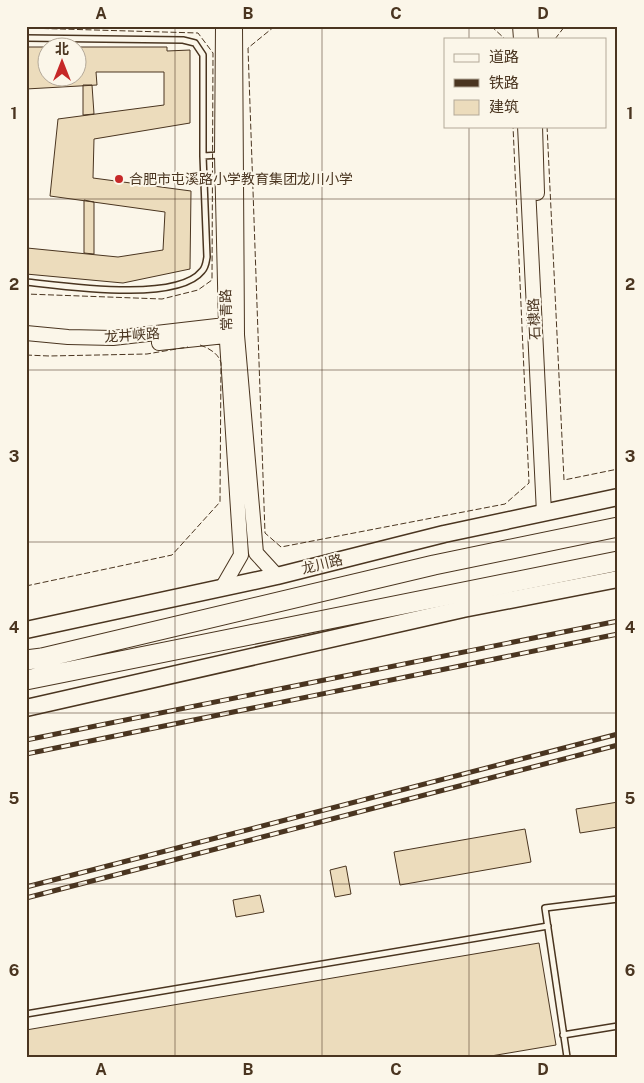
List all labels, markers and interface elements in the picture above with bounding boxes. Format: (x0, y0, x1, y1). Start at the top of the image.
text: A (95, 4, 107, 23)
text: B (243, 4, 254, 23)
text: C (390, 4, 402, 23)
text: D (537, 4, 549, 23)
north arrow (38, 38, 88, 88)
legend (444, 38, 606, 128)
text: 北 (55, 41, 69, 57)
text: 道路 (489, 48, 519, 65)
text: 铁路 (489, 74, 519, 91)
text: 建筑 (489, 98, 519, 115)
text: 1 (11, 104, 17, 123)
text: 1 (627, 104, 633, 123)
place label: 合肥市屯溪路小学教育集团龙川小学 (129, 171, 353, 187)
marker: 合肥市屯溪路小学教育集团龙川小学 (113, 173, 125, 185)
text: 2 (9, 275, 19, 294)
text: 2 (625, 275, 635, 294)
street label: 常青路 (217, 289, 235, 331)
street label: 石棣路 (525, 298, 543, 340)
street label: 龙井峡路 (104, 325, 160, 345)
text: 3 (9, 447, 19, 466)
text: 3 (625, 447, 635, 466)
street label: 龙川路 (300, 551, 344, 577)
text: 4 (9, 618, 20, 637)
text: 4 (625, 618, 636, 637)
text: 5 (9, 789, 20, 808)
text: 5 (625, 789, 636, 808)
text: 6 (9, 961, 19, 980)
text: 6 (625, 961, 635, 980)
text: A (95, 1060, 107, 1079)
text: B (243, 1060, 254, 1079)
text: C (390, 1060, 402, 1079)
text: D (537, 1060, 549, 1079)

